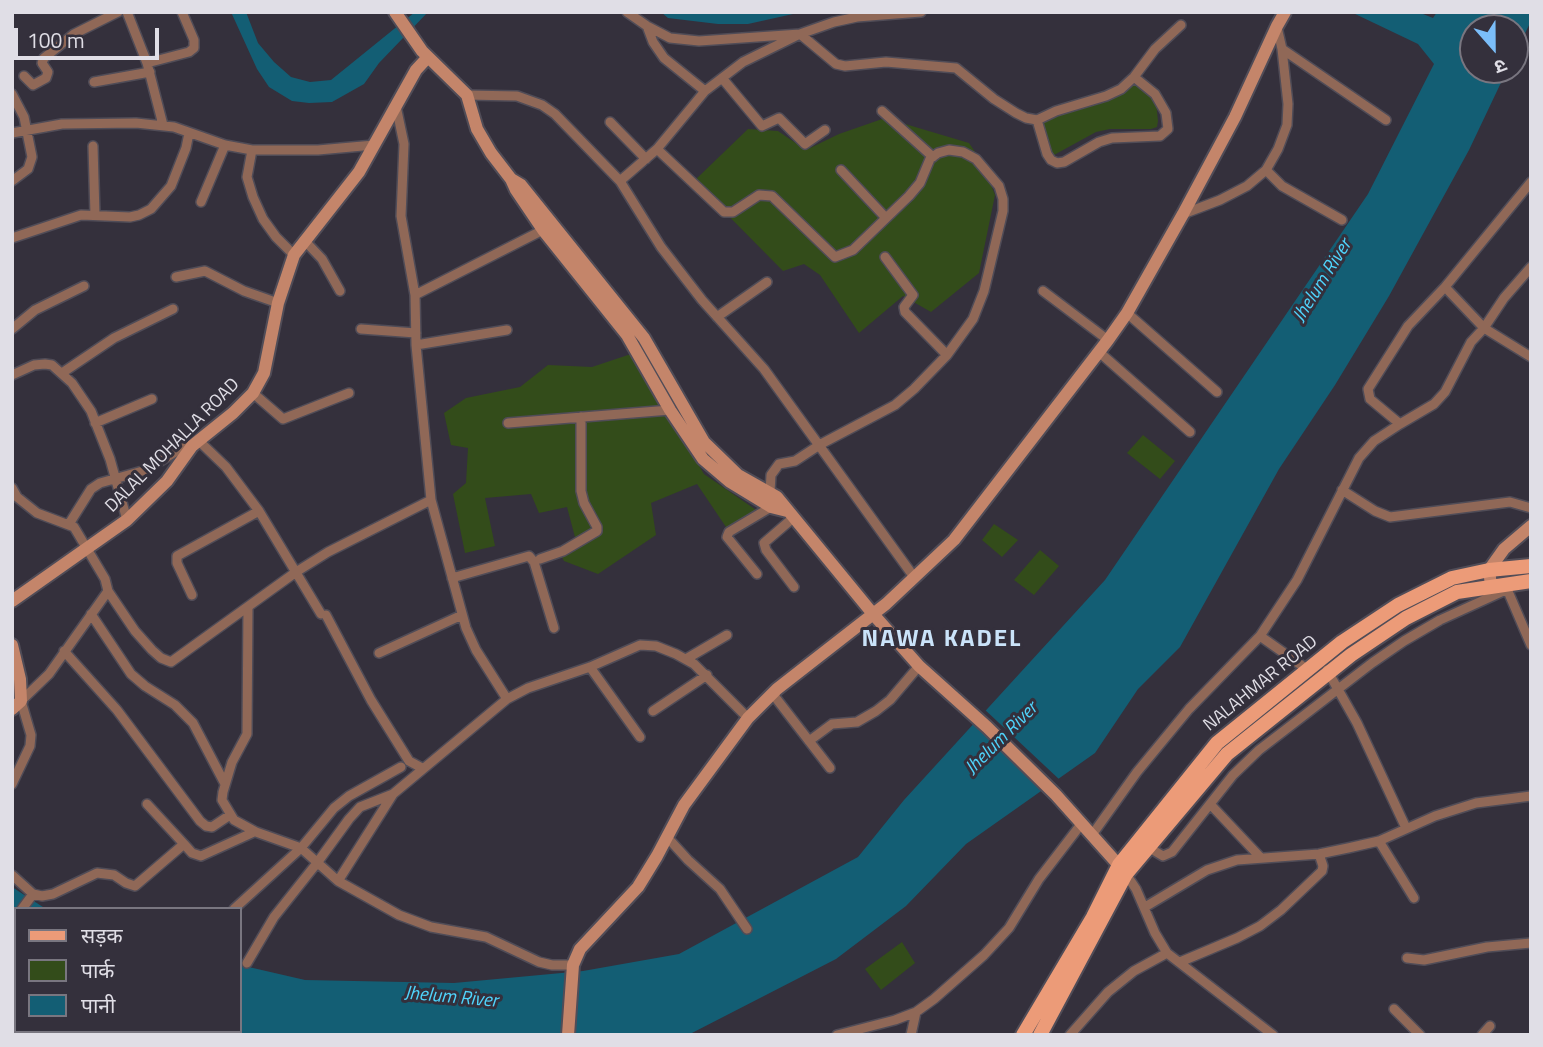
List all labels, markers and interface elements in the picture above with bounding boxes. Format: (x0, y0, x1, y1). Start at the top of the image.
scale bar (18, 14, 163, 58)
north arrow (1459, 14, 1529, 84)
text: 100 m (27, 24, 84, 56)
text: उ (1491, 52, 1511, 83)
water label: Jhelum River (1289, 235, 1357, 327)
street label: DALAL MOHALLA ROAD (101, 374, 245, 518)
district label: NAWA KADEL (863, 626, 1021, 654)
street label: NALAHMAR ROAD (1200, 631, 1322, 737)
water label: Jhelum River (961, 698, 1043, 780)
legend (14, 907, 242, 1033)
text: सड़क (81, 919, 123, 951)
text: पार्क (81, 954, 115, 986)
water label: Jhelum River (403, 983, 499, 1013)
text: पानी (81, 989, 115, 1021)

